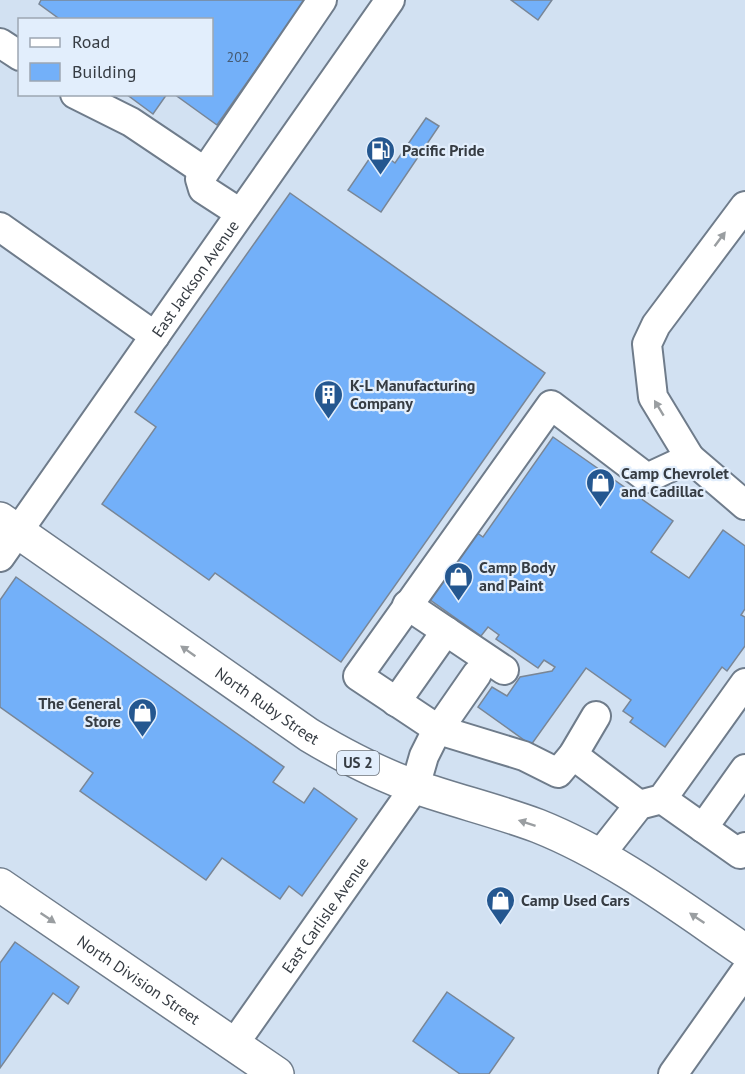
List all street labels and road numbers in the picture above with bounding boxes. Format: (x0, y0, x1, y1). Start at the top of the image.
street label: East Jackson Avenue (147, 216, 243, 341)
street label: North Ruby Street (211, 663, 323, 749)
road number: US 2 (337, 751, 379, 775)
street label: East Carlisle Avenue (277, 853, 373, 977)
street label: North Division Street (74, 931, 204, 1029)

